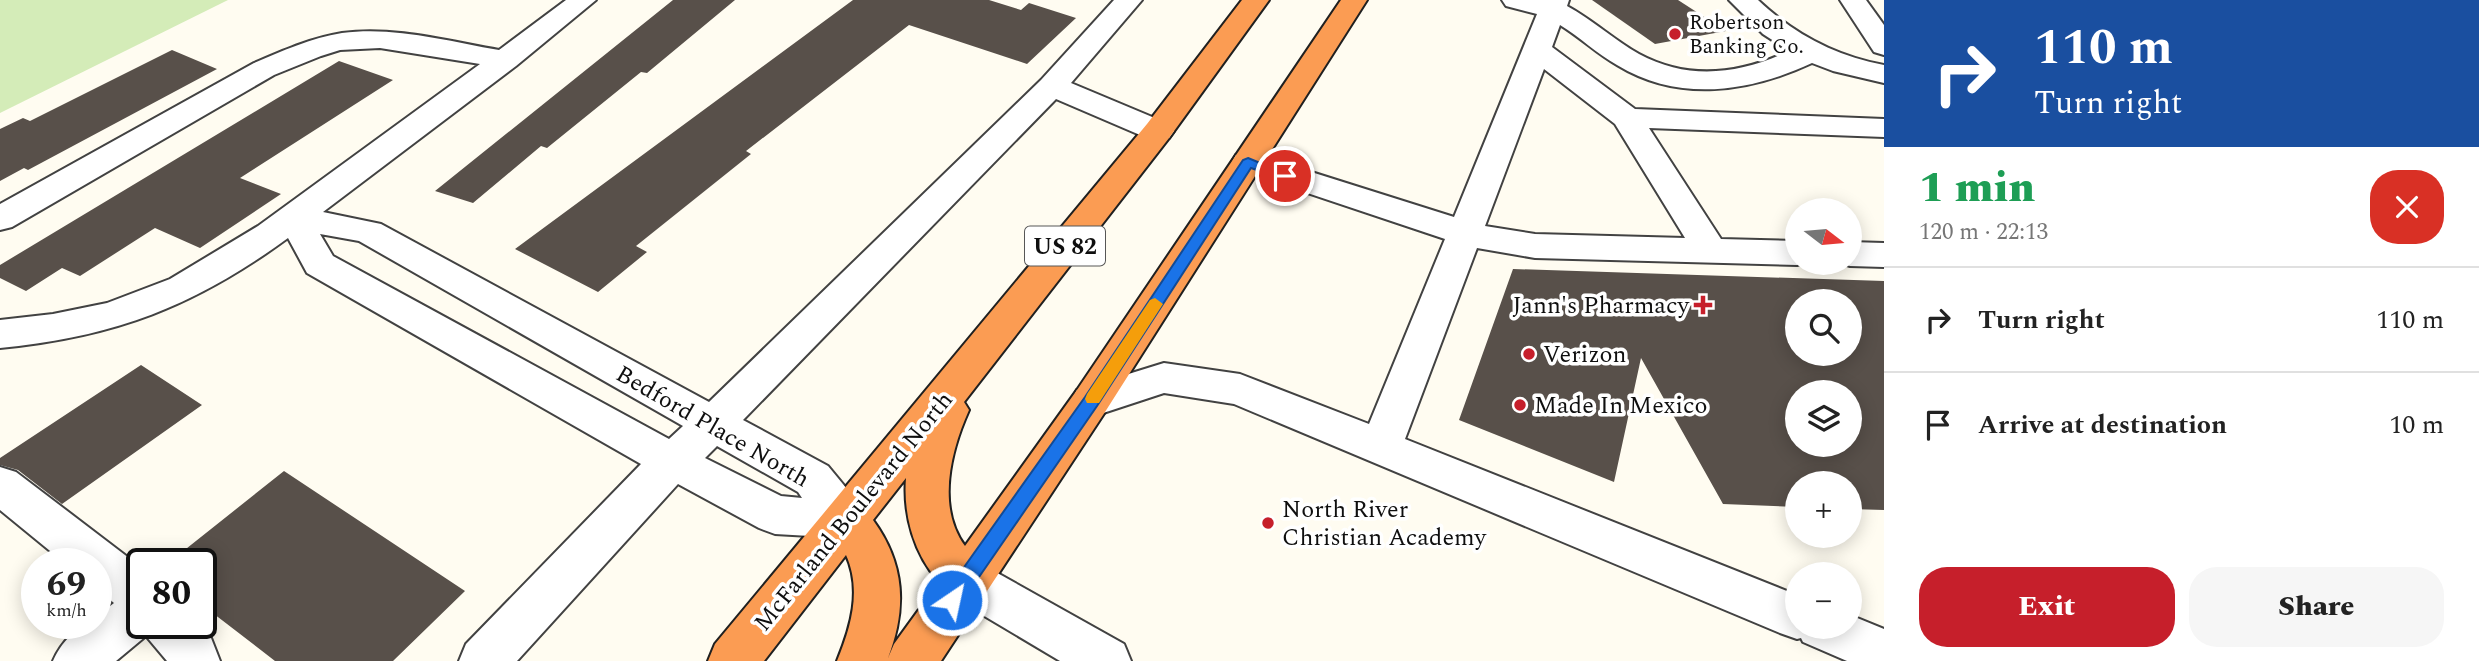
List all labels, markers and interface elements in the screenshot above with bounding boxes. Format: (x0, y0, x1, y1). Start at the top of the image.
place label: Robertson Banking Co. (1689, 7, 1804, 63)
text: 110 m (2034, 11, 2173, 86)
marker: Robertson Banking Co. (1667, 26, 1683, 42)
icon: right (1919, 28, 2010, 119)
text: Turn right (2034, 79, 2182, 128)
pin (1255, 146, 1315, 206)
icon: arrive (1266, 157, 1304, 195)
text: 1 min (1919, 157, 2035, 220)
button: close (2370, 170, 2444, 244)
north arrow (1785, 198, 1862, 275)
map controls (1785, 198, 1862, 639)
text: 120 m · 22:13 (1919, 215, 2048, 250)
road number: US 82 (1025, 227, 1105, 266)
place label: Jann's Pharmacy (1513, 288, 1690, 324)
button: search (1785, 289, 1862, 366)
marker: Jann's Pharmacy (1695, 297, 1711, 313)
text: Turn right (1978, 300, 2105, 340)
text: 110 m (2376, 300, 2444, 340)
icon: right (1919, 301, 1957, 339)
place label: Verizon (1543, 337, 1627, 373)
marker: Verizon (1521, 346, 1537, 362)
street label: Bedford Place North (609, 357, 816, 497)
button: layers (1785, 380, 1862, 457)
street label: McFarland Boulevard North (745, 384, 962, 639)
place label: Made In Mexico (1534, 388, 1707, 424)
marker: Made In Mexico (1512, 397, 1528, 413)
text: Arrive at destination (1978, 405, 2227, 445)
text: 10 m (2389, 405, 2444, 445)
icon: arrive (1919, 406, 1957, 444)
button: + (1785, 471, 1862, 548)
place label: North River Christian Academy (1282, 492, 1487, 556)
marker: North River Christian Academy (1260, 515, 1276, 531)
speed limit sign: 80 (126, 548, 217, 639)
text: 69 (47, 558, 86, 611)
button: − (1785, 562, 1862, 639)
position arrow (915, 563, 989, 637)
button: Exit (1919, 567, 2175, 647)
button: Share (2189, 567, 2444, 647)
text: km/h (46, 597, 87, 624)

